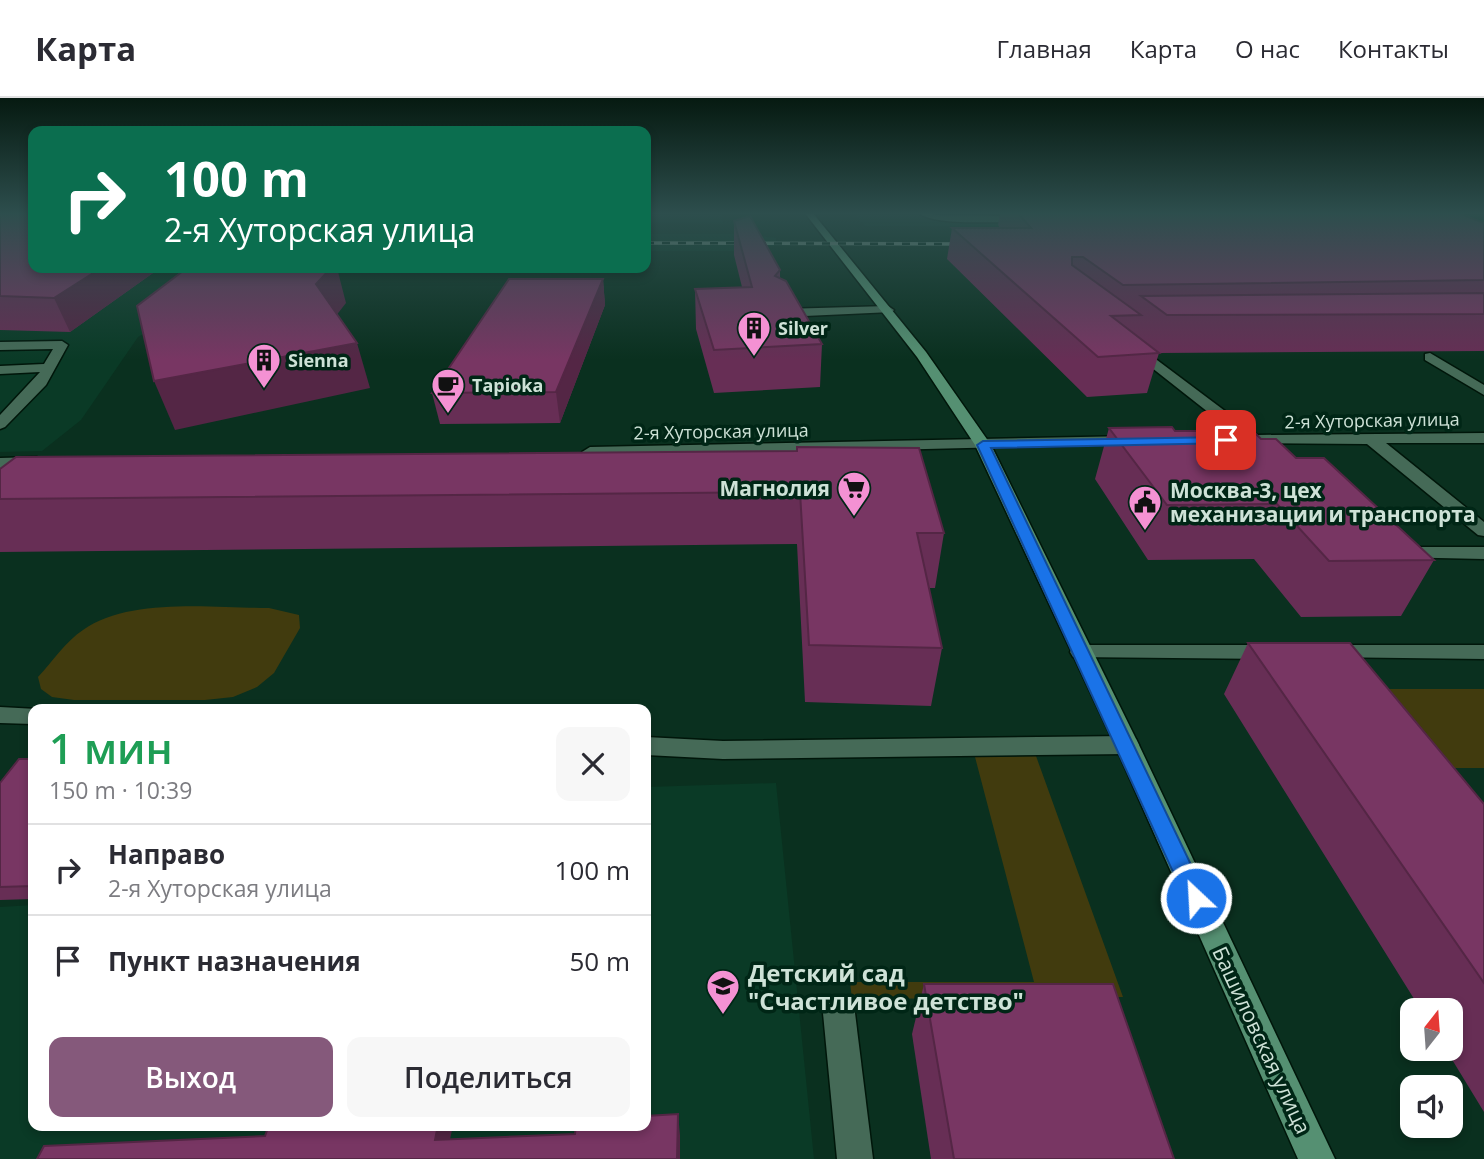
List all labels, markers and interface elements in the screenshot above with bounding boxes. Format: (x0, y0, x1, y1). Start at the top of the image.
text: Карта (35, 26, 136, 71)
text: Главная (997, 32, 1092, 65)
text: Карта (1130, 32, 1197, 65)
text: О нас (1235, 32, 1300, 65)
text: Контакты (1338, 32, 1449, 65)
text: 100 m (164, 145, 309, 211)
icon: right (49, 154, 140, 245)
text: 2-я Хуторская улица (164, 208, 475, 251)
building icon: Silver (735, 309, 773, 358)
place label: Silver (778, 316, 828, 340)
building icon: Sienna (245, 341, 283, 390)
place label: Sienna (288, 348, 349, 372)
cafe icon: Tapioka (429, 366, 467, 415)
place label: Tapioka (472, 373, 543, 397)
street label: 2-я Хуторская улица (1284, 406, 1460, 434)
pin (1196, 410, 1256, 470)
street label: 2-я Хуторская улица (633, 417, 809, 445)
icon: arrive (1207, 421, 1245, 459)
supermarket icon: Магнолия (835, 469, 873, 518)
place label: Магнолия (719, 474, 830, 502)
place label: Москва-3, цех механизации и транспорта (1170, 476, 1476, 528)
public building icon: Москва-3, цех механизации и транспорта (1126, 483, 1164, 532)
text: 1 мин (49, 719, 173, 776)
button: close (556, 727, 630, 801)
text: 150 m · 10:39 (49, 774, 192, 806)
text: Направо (108, 836, 225, 872)
icon: right (49, 851, 87, 889)
text: 100 m (555, 852, 630, 888)
position arrow (1159, 861, 1233, 935)
text: 2-я Хуторская улица (108, 872, 332, 904)
icon: arrive (49, 942, 87, 980)
street label: Башиловская улица (1206, 942, 1318, 1138)
text: Пункт назначения (108, 943, 361, 979)
text: 50 m (569, 943, 630, 979)
place label: Детский сад "Счастливое детство" (748, 956, 1024, 1017)
school or university icon: Детский сад "Счастливое детство" (704, 967, 742, 1016)
north arrow (1400, 998, 1463, 1060)
map controls (1400, 998, 1463, 1138)
button: Выход (49, 1037, 333, 1117)
button: Поделиться (347, 1037, 630, 1117)
button: sound (1400, 1075, 1463, 1138)

